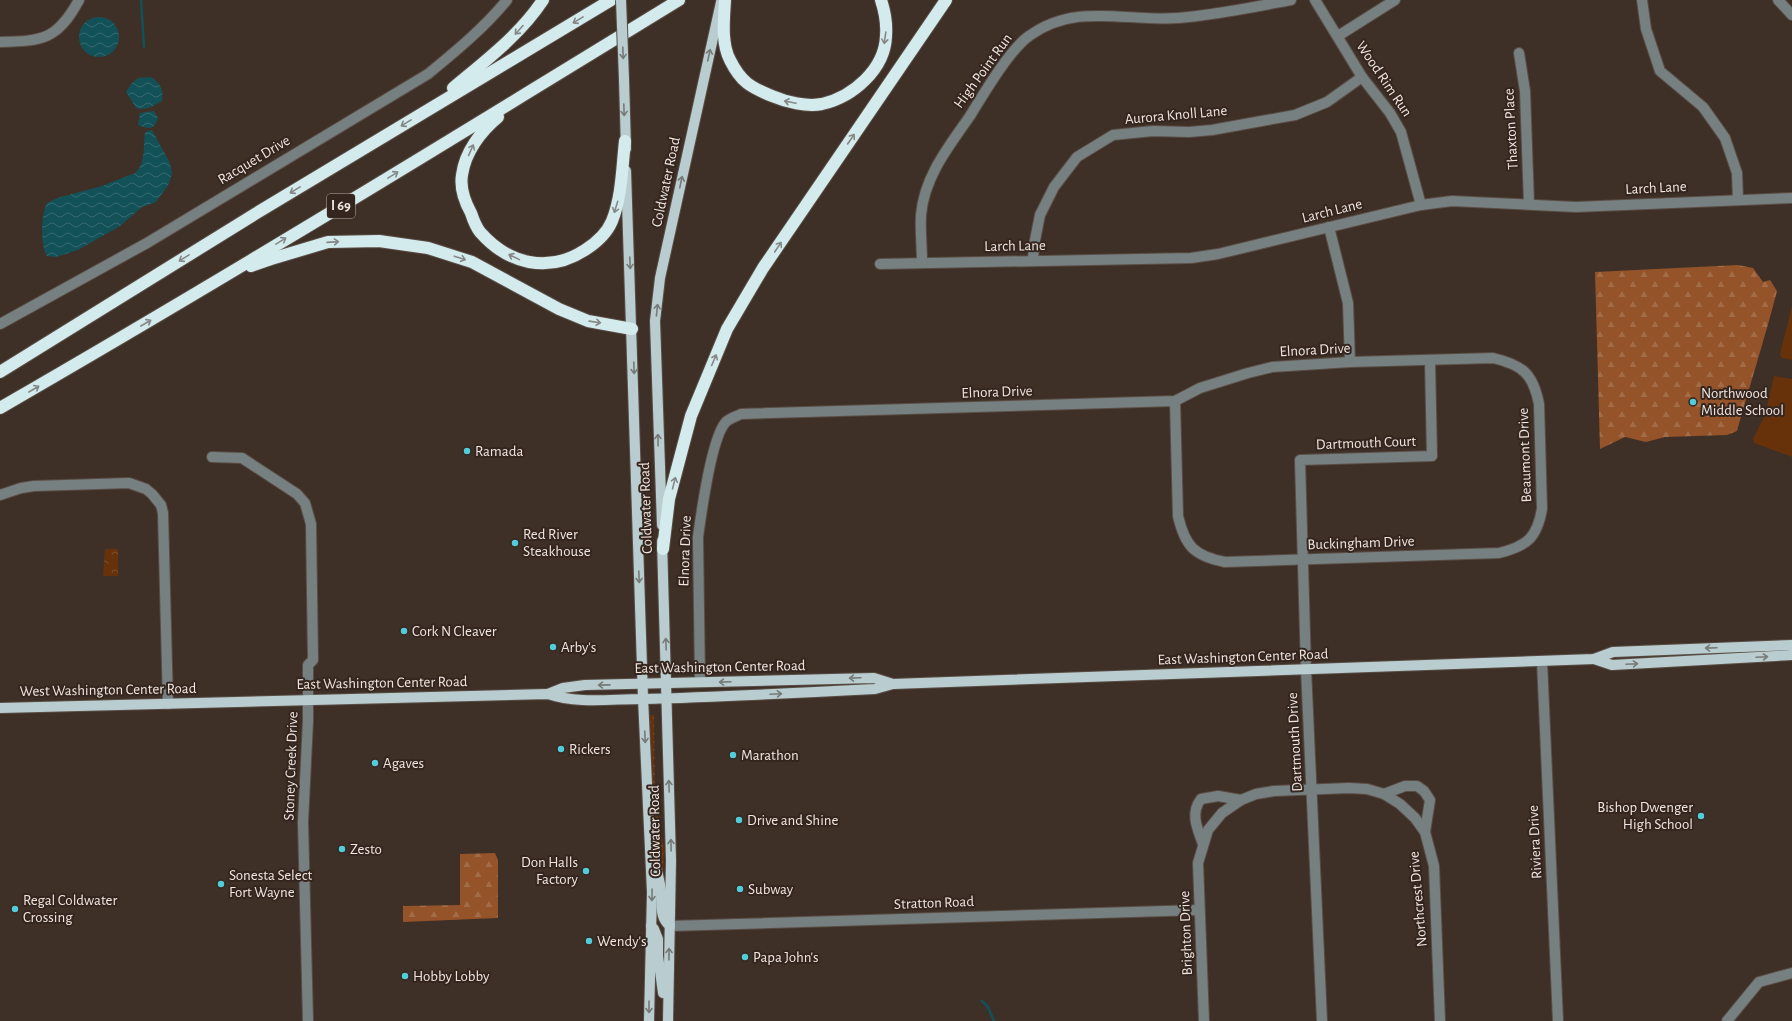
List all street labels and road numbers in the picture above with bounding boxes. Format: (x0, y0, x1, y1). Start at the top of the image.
street label: High Point Run (951, 31, 1015, 111)
street label: Wood Rim Run (1353, 39, 1415, 119)
street label: Thaxton Place (1501, 88, 1521, 170)
street label: Aurora Knoll Lane (1124, 103, 1228, 127)
street label: Racquet Drive (215, 133, 293, 187)
street label: Coldwater Road (649, 135, 683, 228)
street label: Larch Lane (1625, 179, 1687, 197)
road number: I 69 (327, 194, 355, 218)
street label: Larch Lane (1300, 196, 1364, 226)
street label: Larch Lane (984, 238, 1046, 254)
street label: Elnora Drive (1279, 341, 1351, 359)
street label: Elnora Drive (961, 383, 1033, 401)
street label: Beaumont Drive (1516, 407, 1534, 503)
street label: Dartmouth Court (1316, 434, 1417, 452)
street label: Coldwater Road (637, 462, 655, 554)
street label: Elnora Drive (676, 515, 694, 587)
street label: Buckingham Drive (1307, 534, 1415, 552)
street label: East Washington Center Road (1157, 647, 1329, 667)
street label: East Washington Center Road (634, 658, 806, 676)
street label: East Washington Center Road (296, 674, 468, 692)
street label: West Washington Center Road (19, 681, 197, 699)
street label: Dartmouth Drive (1285, 692, 1305, 792)
street label: Stoney Creek Drive (282, 711, 300, 821)
street label: Coldwater Road (647, 785, 663, 877)
street label: Riviera Drive (1526, 805, 1544, 879)
street label: Northcrest Drive (1406, 850, 1430, 947)
street label: Brighton Drive (1177, 890, 1195, 976)
street label: Stratton Road (894, 894, 975, 912)

